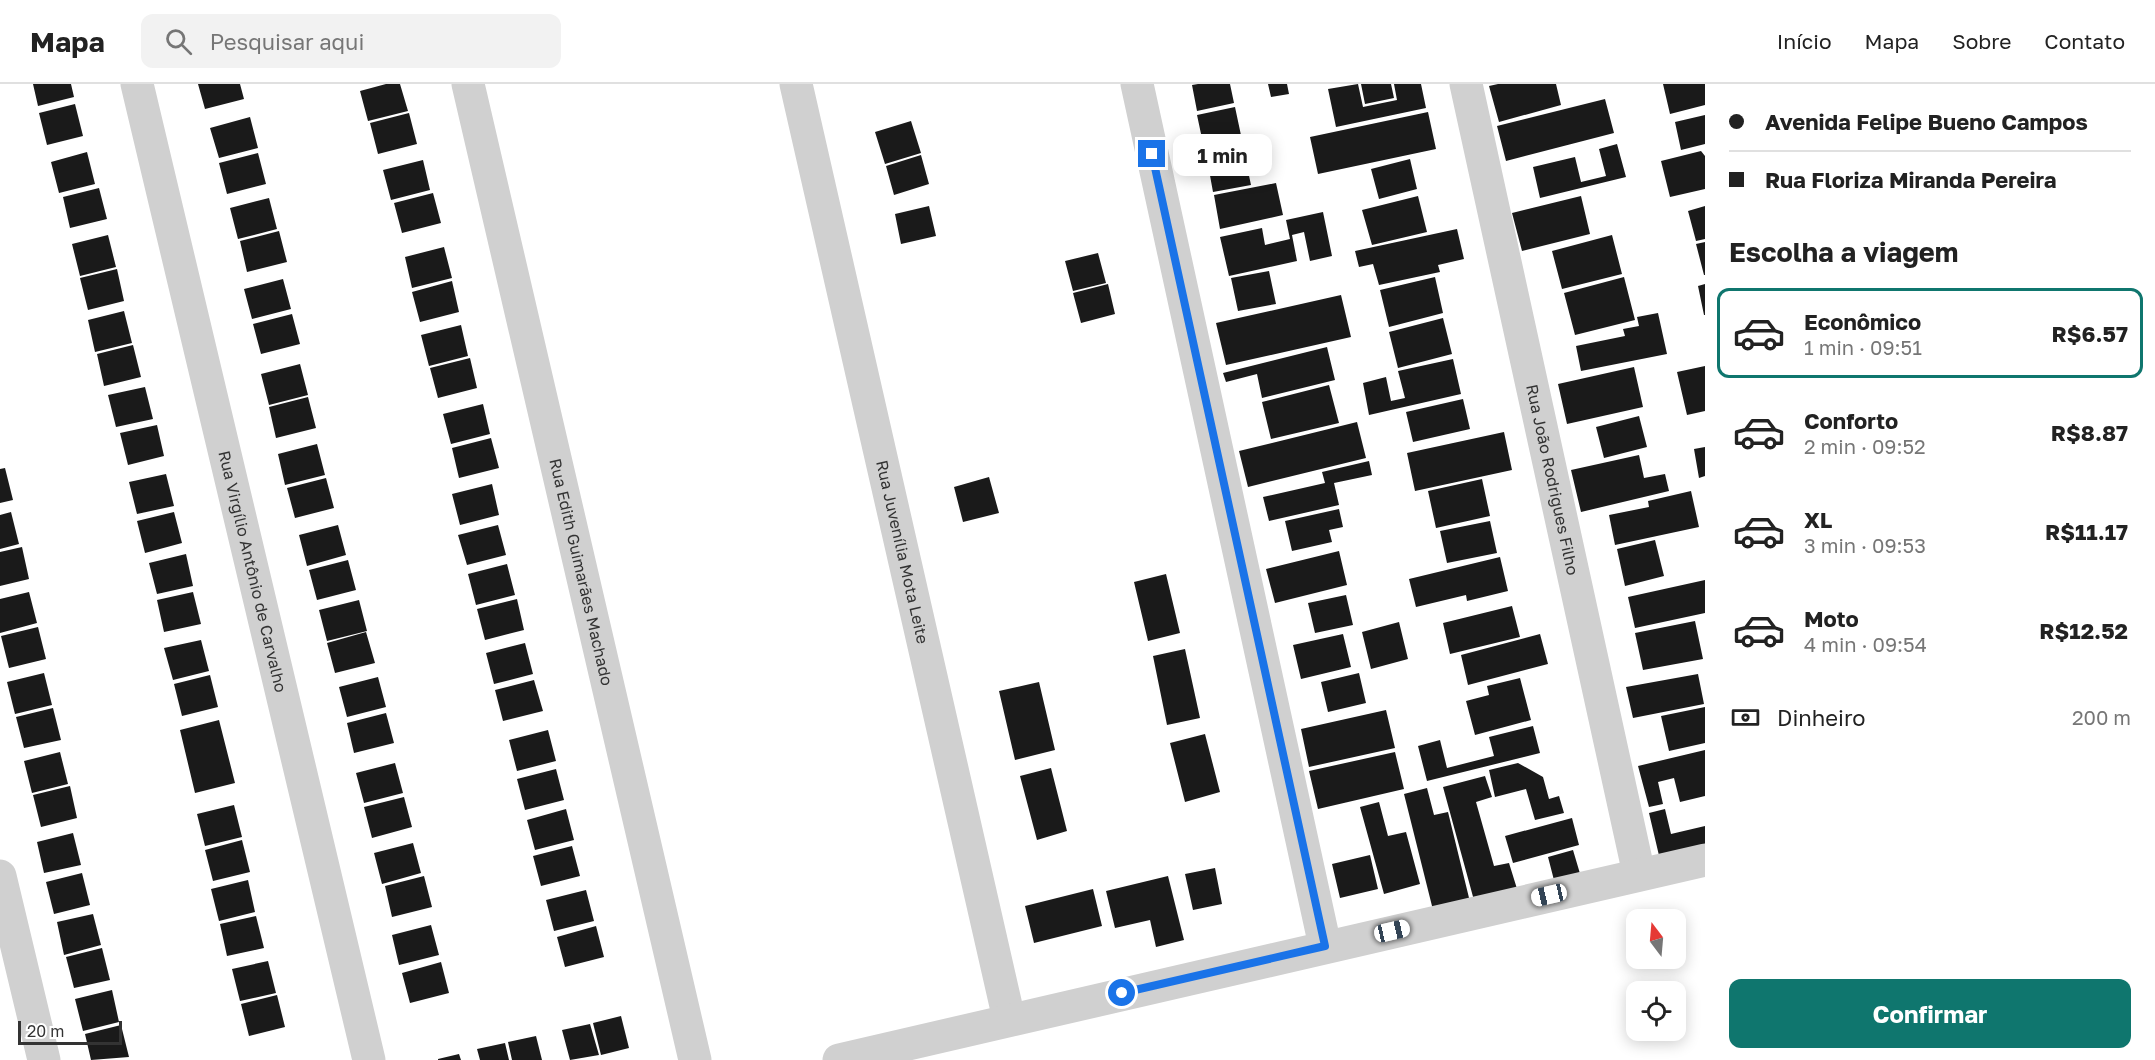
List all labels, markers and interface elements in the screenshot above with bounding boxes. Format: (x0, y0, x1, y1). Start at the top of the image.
search box (141, 14, 561, 68)
text: Mapa (30, 25, 105, 58)
icon: search (162, 25, 195, 58)
text: Pesquisar aqui (210, 28, 364, 55)
text: Início (1777, 28, 1832, 54)
text: Mapa (1865, 28, 1919, 54)
text: Sobre (1952, 28, 2011, 54)
text: Contato (2044, 28, 2125, 54)
text: Avenida Felipe Bueno Campos (1765, 108, 2088, 135)
callout: 1 min (1173, 133, 1272, 175)
route end (1138, 140, 1165, 167)
text: 1 min (1197, 143, 1248, 167)
text: Rua Floriza Miranda Pereira (1765, 166, 2056, 193)
text: Escolha a viagem (1729, 236, 1958, 268)
icon: car (1732, 306, 1786, 360)
text: Econômico (1804, 308, 1921, 335)
text: R$6.57 (2052, 320, 2128, 347)
text: 1 min · 09:51 (1804, 335, 1922, 359)
street label: Rua João Rodrigues Filho (1522, 382, 1583, 577)
icon: car (1732, 405, 1786, 459)
text: Conforto (1804, 407, 1898, 434)
text: R$8.87 (2051, 419, 2128, 446)
text: 2 min · 09:52 (1804, 434, 1926, 458)
street label: Rua Virgílio Antônio de Carvalho (214, 448, 291, 694)
street label: Rua Edith Guimarães Machado (545, 456, 618, 688)
street label: Rua Juvenília Mota Leite (872, 458, 933, 646)
icon: car (1732, 504, 1786, 558)
text: XL (1804, 506, 1832, 533)
text: R$11.17 (2045, 518, 2128, 545)
text: 3 min · 09:53 (1804, 533, 1926, 557)
icon: car (1732, 603, 1786, 657)
text: Moto (1804, 605, 1859, 632)
text: R$12.52 (2039, 617, 2128, 644)
text: 4 min · 09:54 (1804, 632, 1927, 656)
icon: cash (1729, 701, 1762, 734)
text: Dinheiro (1777, 704, 1866, 731)
text: 200 m (2072, 705, 2131, 729)
car (1529, 882, 1569, 908)
north arrow (1626, 909, 1686, 969)
map controls (1626, 909, 1686, 1041)
car (1372, 918, 1412, 944)
route start (1108, 979, 1135, 1006)
button: Confirmar (1729, 979, 2131, 1048)
button: locate (1626, 981, 1686, 1041)
scale bar (18, 1018, 122, 1046)
text: 20 m (27, 1021, 64, 1041)

